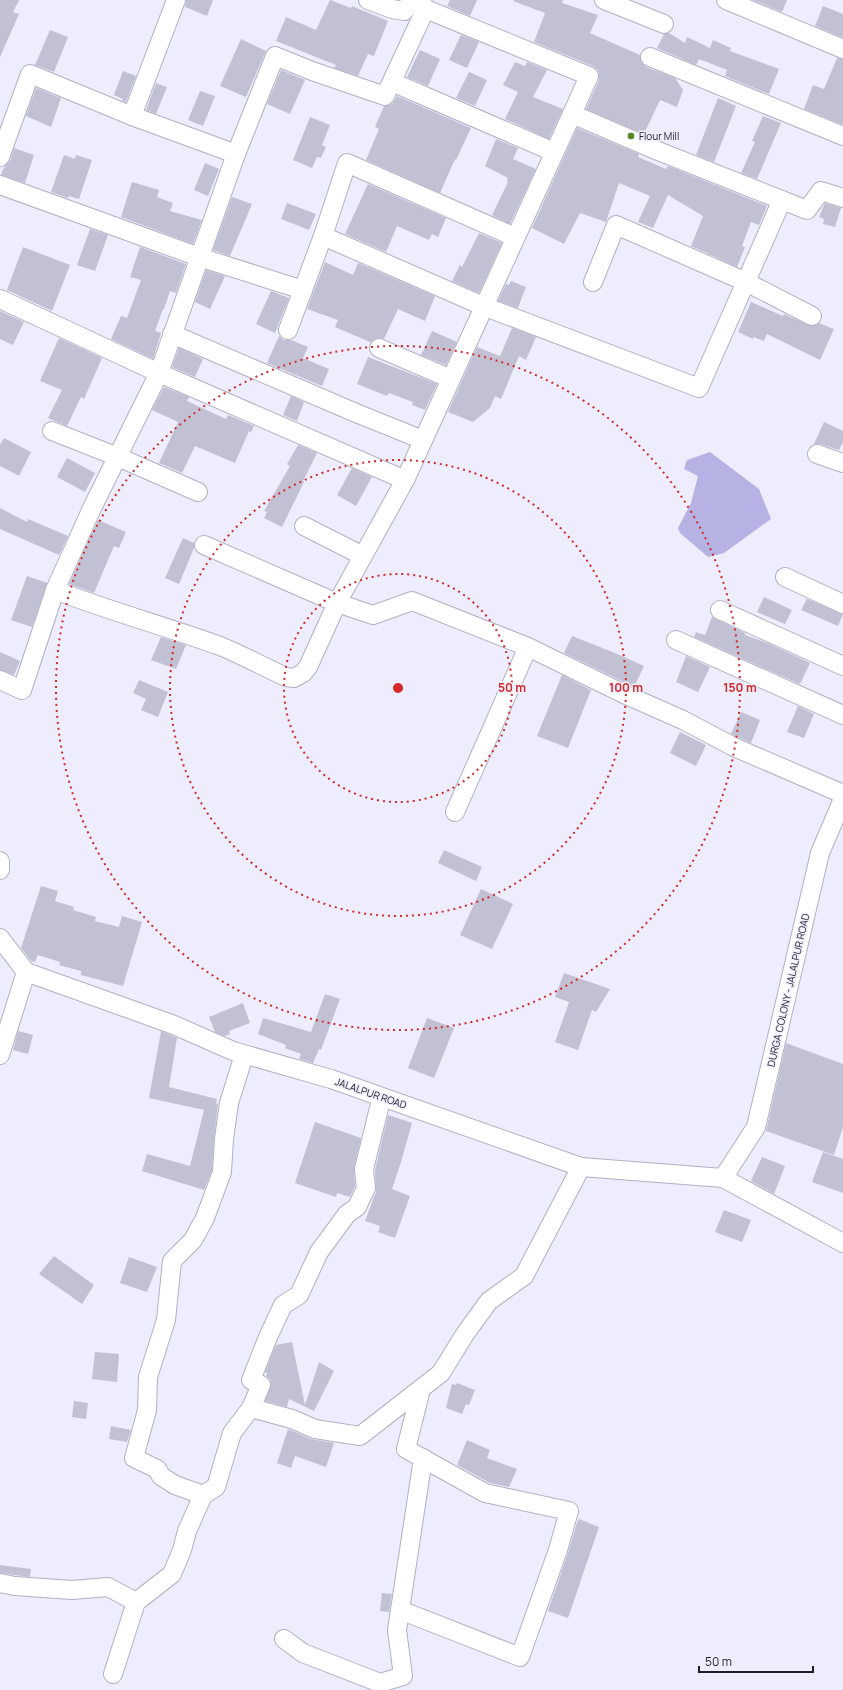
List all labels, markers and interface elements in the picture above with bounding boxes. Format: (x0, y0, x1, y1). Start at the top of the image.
place label: Flour Mill (639, 129, 679, 143)
marker: Flour Mill (626, 131, 636, 141)
text: 50 m (498, 679, 526, 696)
text: 100 m (609, 679, 643, 696)
text: 150 m (723, 679, 757, 696)
centre of rings (391, 681, 405, 695)
street label: DURGA COLONY - JALALPUR ROAD (764, 912, 813, 1068)
street label: JALALPUR ROAD (333, 1074, 409, 1112)
scale bar (699, 1648, 813, 1674)
text: 50 m (705, 1653, 732, 1670)

